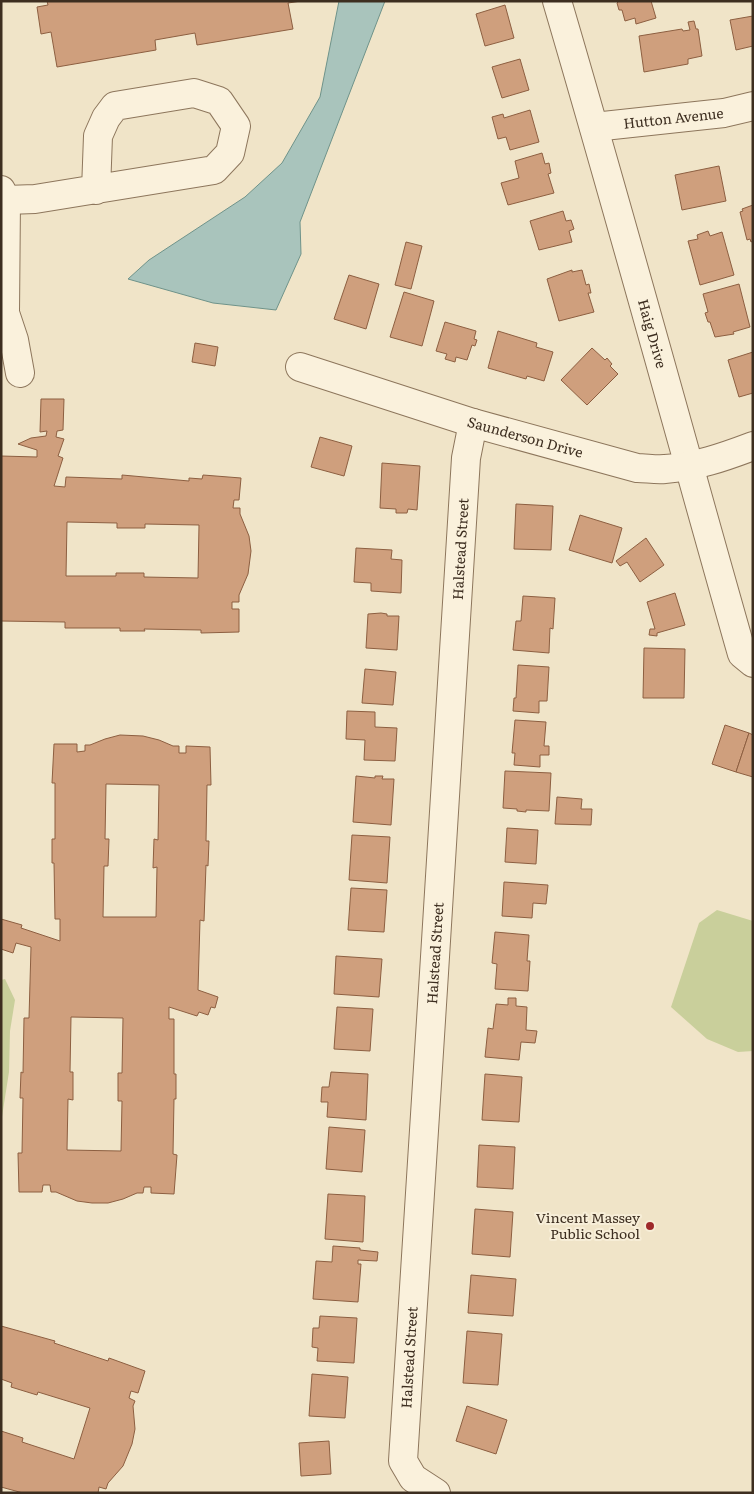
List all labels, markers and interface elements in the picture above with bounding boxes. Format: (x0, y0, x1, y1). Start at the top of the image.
street label: Hutton Avenue (622, 102, 725, 133)
street label: Haig Drive (634, 296, 672, 370)
street label: Saunderson Drive (465, 411, 586, 462)
street label: Halstead Street (447, 497, 473, 600)
street label: Halstead Street (421, 901, 448, 1005)
place label: Vincent Massey Public School (536, 1207, 641, 1243)
marker: Vincent Massey Public School (644, 1220, 656, 1232)
street label: Halstead Street (395, 1305, 422, 1409)

